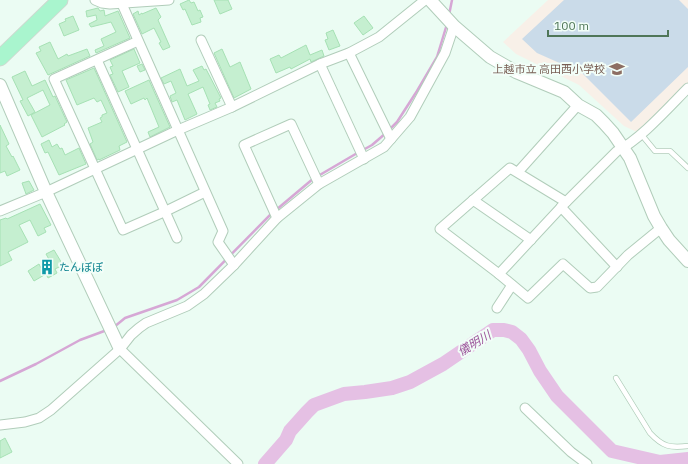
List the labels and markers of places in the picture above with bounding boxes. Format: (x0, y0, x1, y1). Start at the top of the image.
school or university icon: 上越市立 高田西小学校 (608, 60, 626, 78)
place label: 上越市立 高田西小学校 (492, 62, 605, 76)
building icon: たんぽぽ (38, 258, 56, 276)
place label: たんぽぽ (59, 260, 103, 274)

